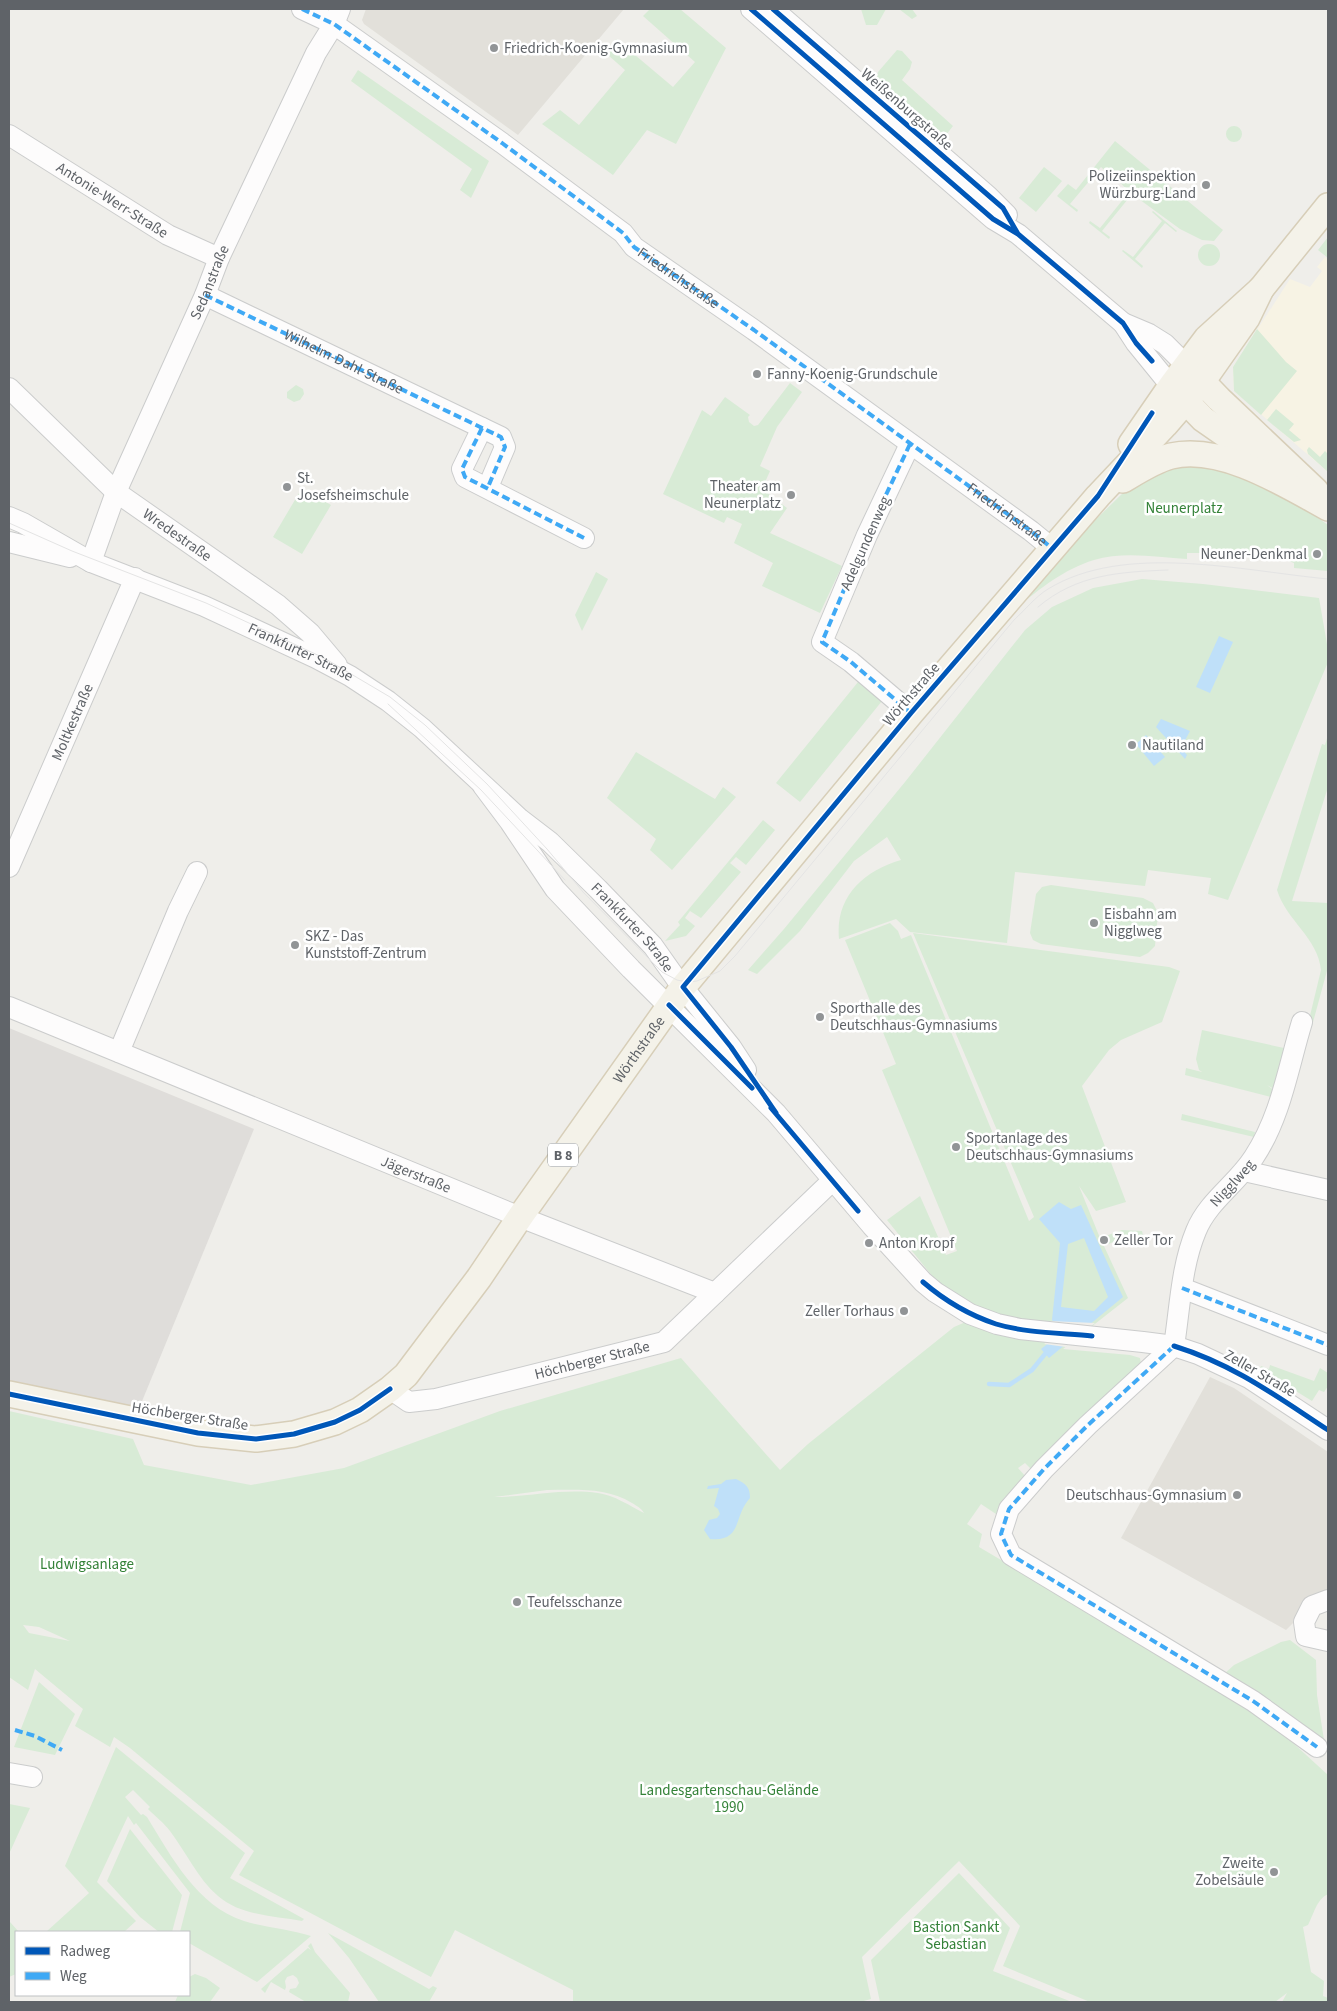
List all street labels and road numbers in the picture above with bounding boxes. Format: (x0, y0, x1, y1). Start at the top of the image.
street label: Weißenburgstraße (856, 63, 957, 155)
street label: Antonie-Werr-Straße (52, 157, 172, 243)
street label: Sedanstraße (185, 241, 235, 323)
street label: Friedrichstraße (633, 242, 723, 314)
street label: Wilhelm-Dahl-Straße (280, 324, 407, 400)
street label: Friedrichstraße (962, 478, 1052, 551)
street label: Adelgundenweg (835, 492, 896, 594)
street label: Wredestraße (138, 504, 216, 567)
street label: Frankfurter Straße (244, 618, 357, 687)
street label: Wörthstraße (878, 658, 945, 731)
street label: Moltkestraße (47, 681, 99, 764)
street label: Frankfurter Straße (586, 878, 678, 977)
street label: Wörthstraße (608, 1012, 670, 1088)
road number: B 8 (548, 1144, 578, 1166)
street label: Jägerstraße (377, 1151, 454, 1199)
street label: Nigglweg (1205, 1155, 1260, 1212)
street label: Höchberger Straße (532, 1336, 652, 1385)
street label: Zeller Straße (1220, 1344, 1300, 1402)
street label: Höchberger Straße (130, 1397, 250, 1436)

